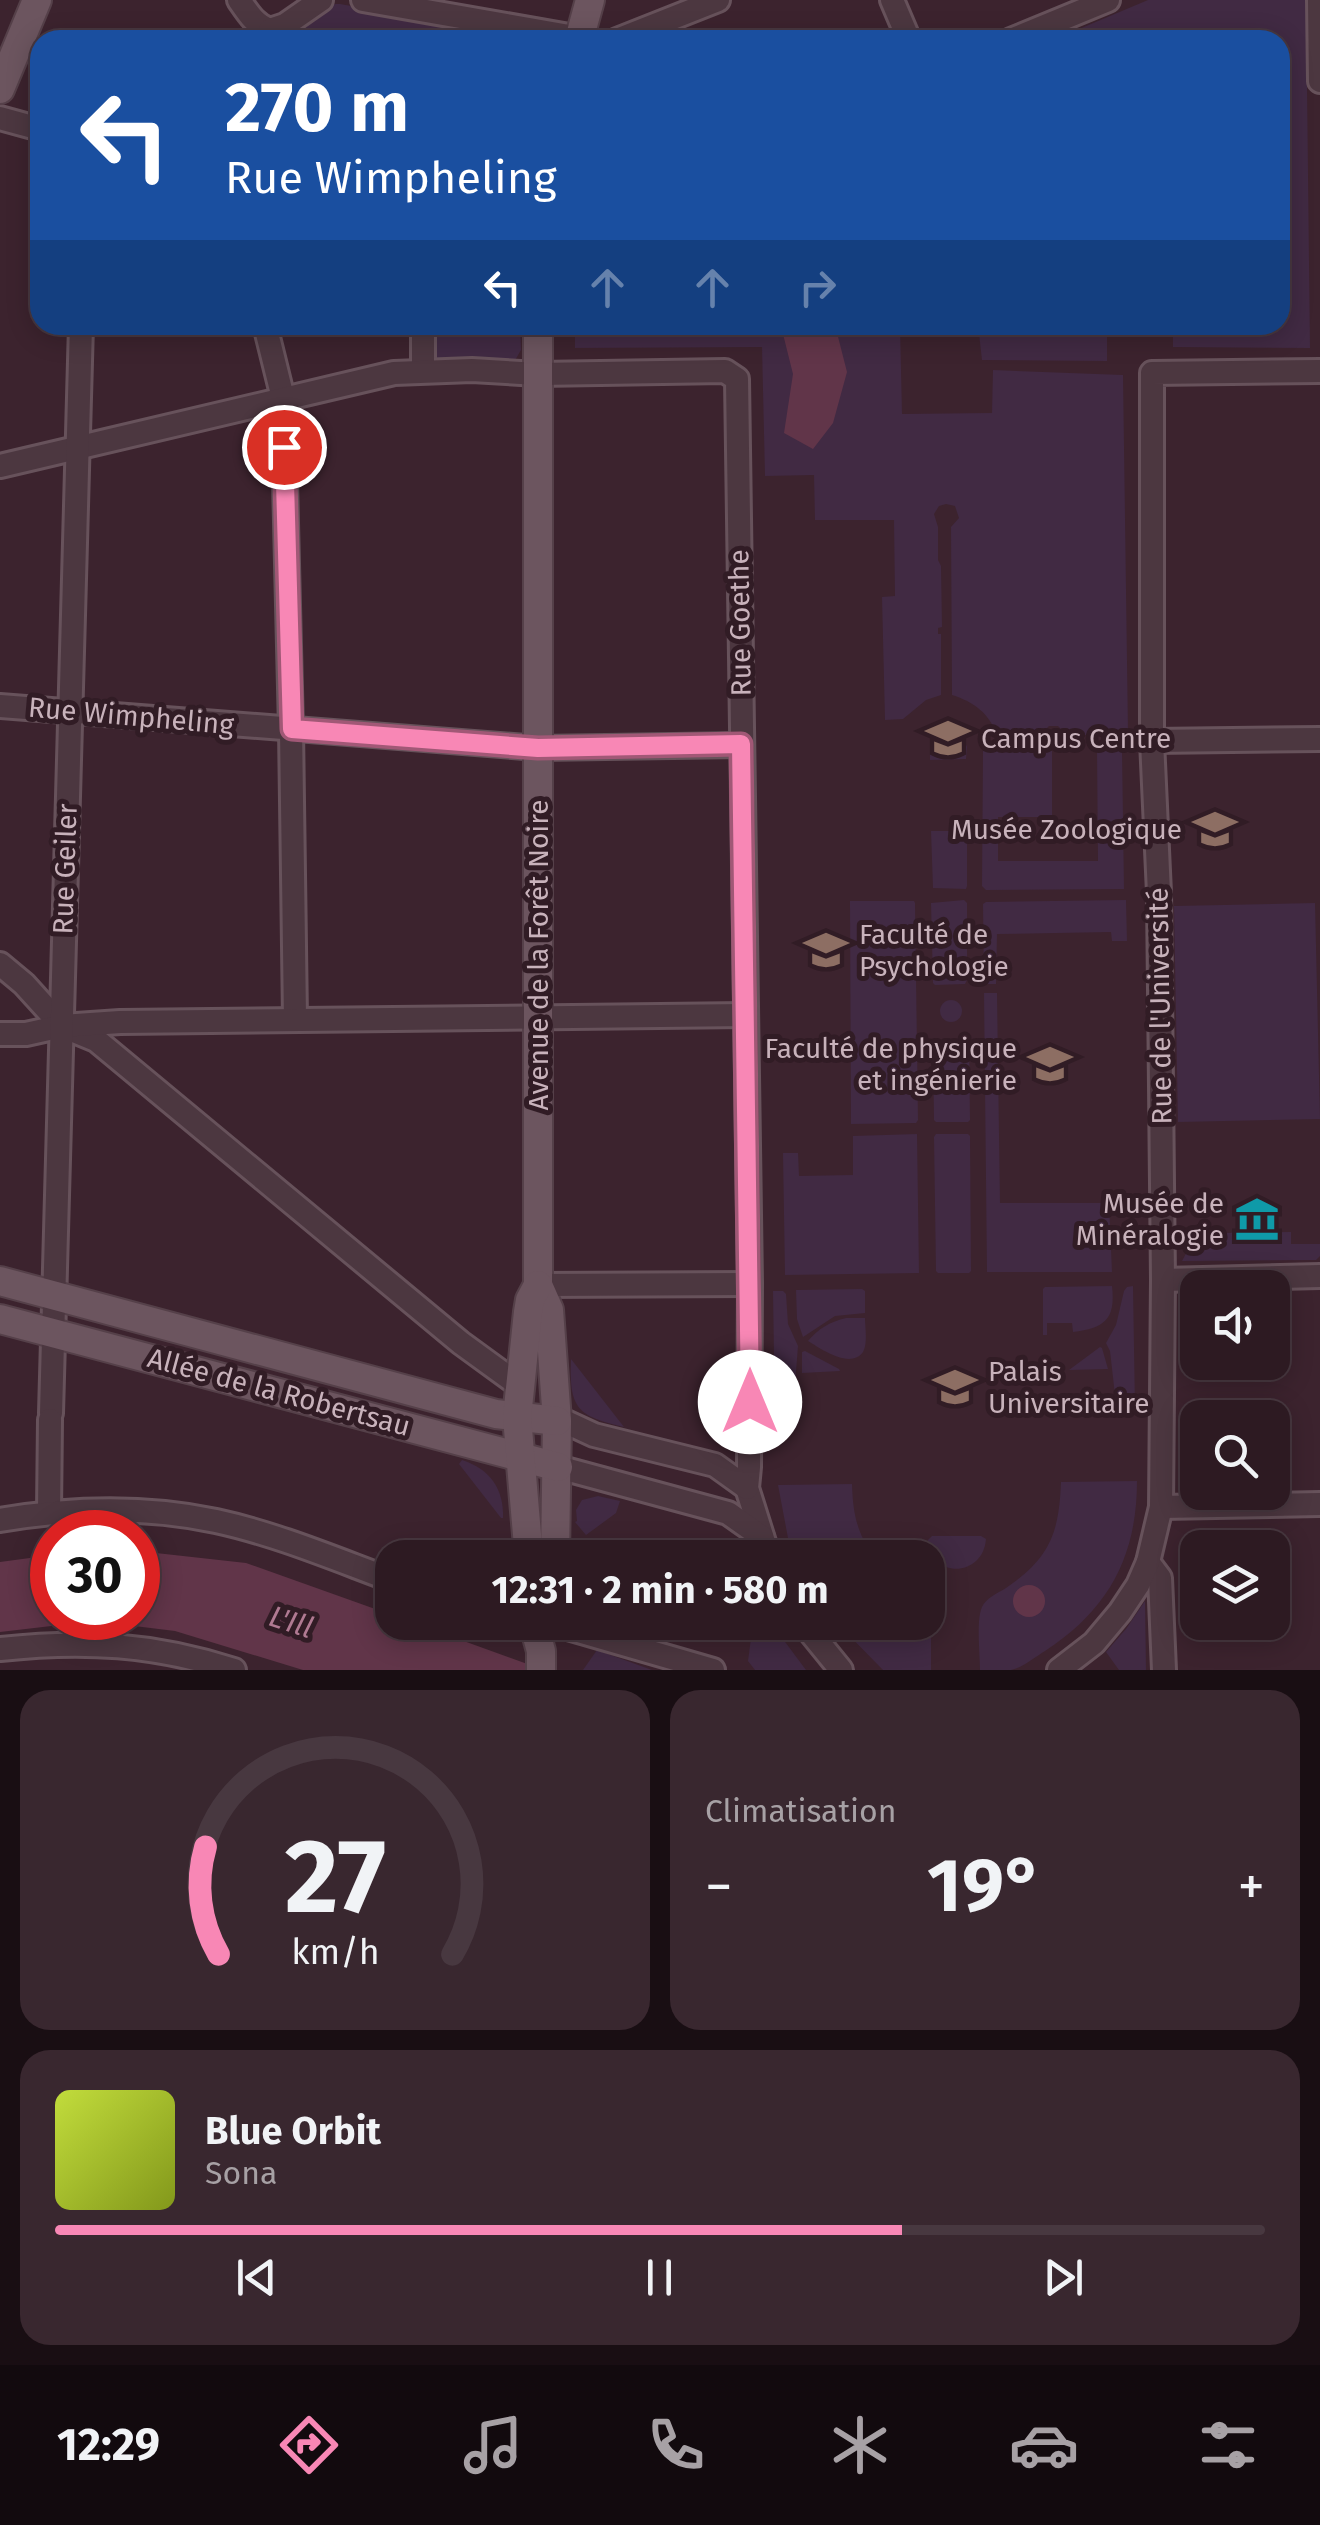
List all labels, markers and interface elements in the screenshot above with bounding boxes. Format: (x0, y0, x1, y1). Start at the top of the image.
text: 270 m (225, 66, 409, 150)
icon: left (60, 70, 190, 200)
text: Rue Wimpheling (225, 151, 557, 205)
icon: left (475, 260, 530, 315)
icon: ahead (580, 260, 635, 315)
icon: ahead (685, 260, 740, 315)
icon: right (790, 260, 845, 315)
pin (242, 405, 327, 490)
icon: arrive (257, 420, 312, 475)
street label: Rue Goethe (722, 549, 758, 697)
street label: Rue Wimpheling (27, 691, 236, 741)
school or university icon: Campus Centre (924, 714, 972, 762)
place label: Campus Centre (981, 722, 1171, 755)
street label: Avenue de la Forêt Noire (522, 800, 555, 1110)
street label: Rue Geiler (46, 803, 84, 935)
school or university icon: Musée Zoologique (1191, 805, 1239, 853)
place label: Musée Zoologique (951, 813, 1182, 846)
street label: Rue de l'Université (1141, 887, 1179, 1125)
place label: Faculté de Psychologie (859, 918, 1009, 983)
school or university icon: Faculté de Psychologie (802, 926, 850, 974)
place label: Faculté de physique et ingénierie (765, 1032, 1017, 1097)
school or university icon: Faculté de physique et ingénierie (1026, 1040, 1074, 1088)
place label: Musée de Minéralogie (1076, 1187, 1224, 1252)
museum icon: Musée de Minéralogie (1233, 1195, 1281, 1243)
map controls (1180, 1270, 1290, 1640)
button: sound (1180, 1270, 1290, 1380)
street label: Allée de la Robertsau (144, 1341, 414, 1443)
position arrow (698, 1350, 802, 1454)
place label: Palais Universitaire (988, 1355, 1149, 1420)
school or university icon: Palais Universitaire (931, 1363, 979, 1411)
button: search (1180, 1400, 1290, 1510)
speed limit sign: 30 (30, 1510, 160, 1640)
button: layers (1180, 1530, 1290, 1640)
text: 12:31 · 2 min · 580 m (491, 1567, 829, 1613)
water label: L'Ill (264, 1598, 318, 1646)
text: Climatisation (705, 1792, 896, 1830)
text: 27 (284, 1815, 386, 1940)
text: 19° (927, 1841, 1043, 1931)
text: − (705, 1854, 733, 1920)
text: + (1238, 1854, 1265, 1920)
text: km/h (291, 1931, 379, 1973)
text: Blue Orbit (205, 2108, 381, 2154)
text: Sona (205, 2154, 277, 2192)
icon: previous (229, 2250, 284, 2305)
icon: pause (632, 2250, 687, 2305)
icon: next (1036, 2250, 1091, 2305)
icon: directions (274, 2410, 344, 2480)
icon: music (458, 2410, 528, 2480)
icon: phone (641, 2410, 711, 2480)
icon: climate (825, 2410, 895, 2480)
icon: car (1009, 2410, 1079, 2480)
icon: filters (1193, 2410, 1263, 2480)
text: 12:29 (57, 2418, 160, 2472)

